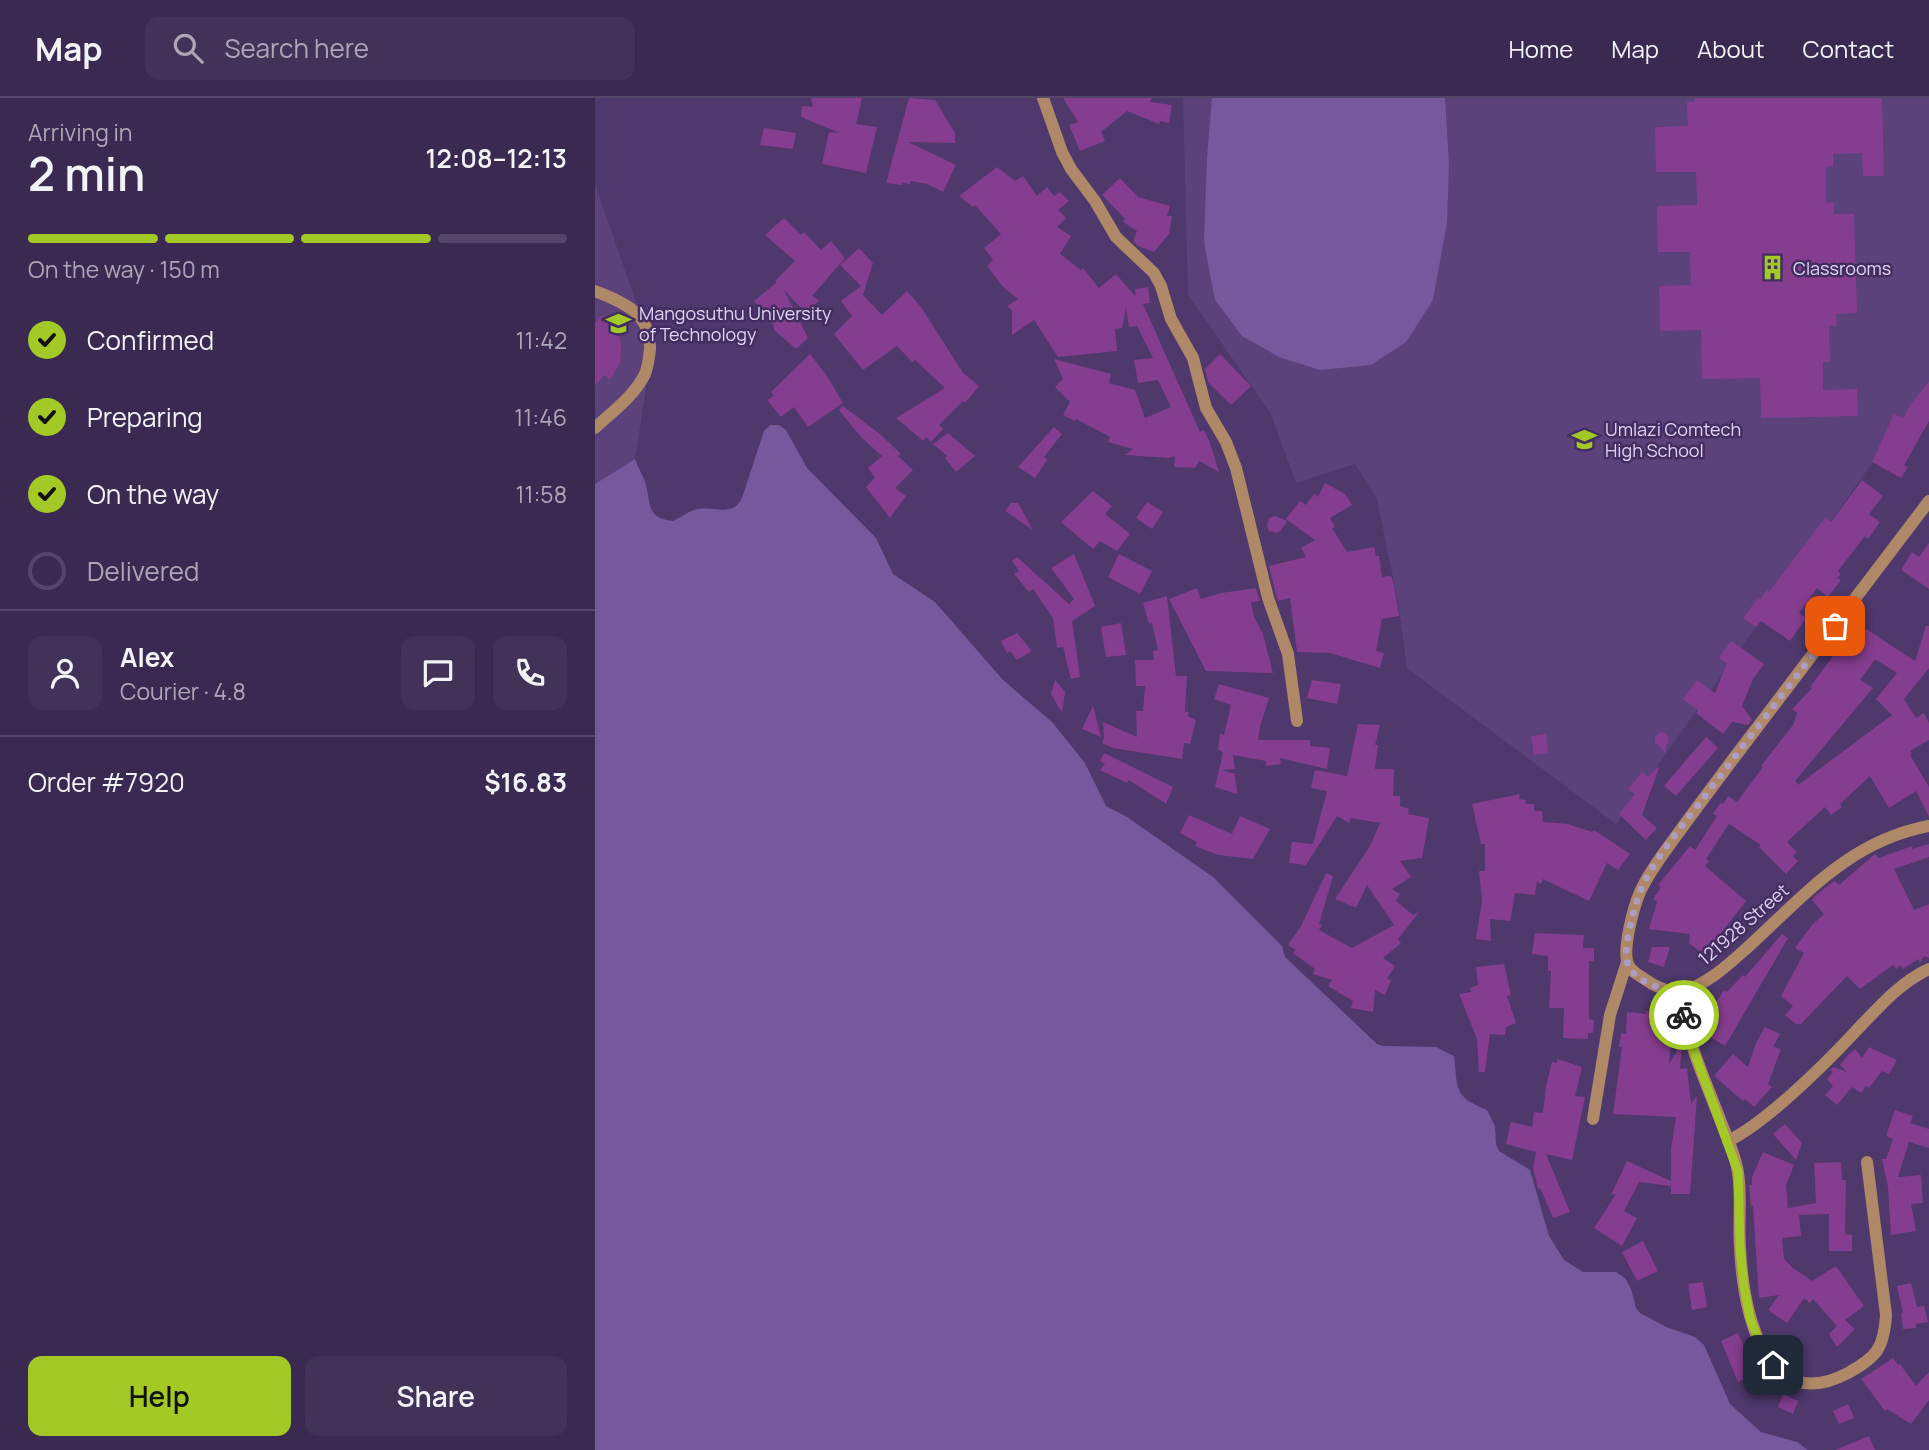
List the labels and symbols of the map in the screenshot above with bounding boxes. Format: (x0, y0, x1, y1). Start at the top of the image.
building icon: Classrooms (1759, 254, 1787, 282)
place label: Classrooms (1793, 256, 1891, 280)
place label: Mangosuthu University of Technology (639, 301, 832, 346)
school or university icon: Mangosuthu University of Technology (605, 309, 633, 337)
place label: Umlazi Comtech High School (1605, 417, 1741, 462)
school or university icon: Umlazi Comtech High School (1571, 425, 1599, 453)
pin (1805, 596, 1865, 656)
street label: 121928 Street (1693, 878, 1793, 970)
courier (1649, 980, 1719, 1050)
pin (1743, 1335, 1803, 1395)

